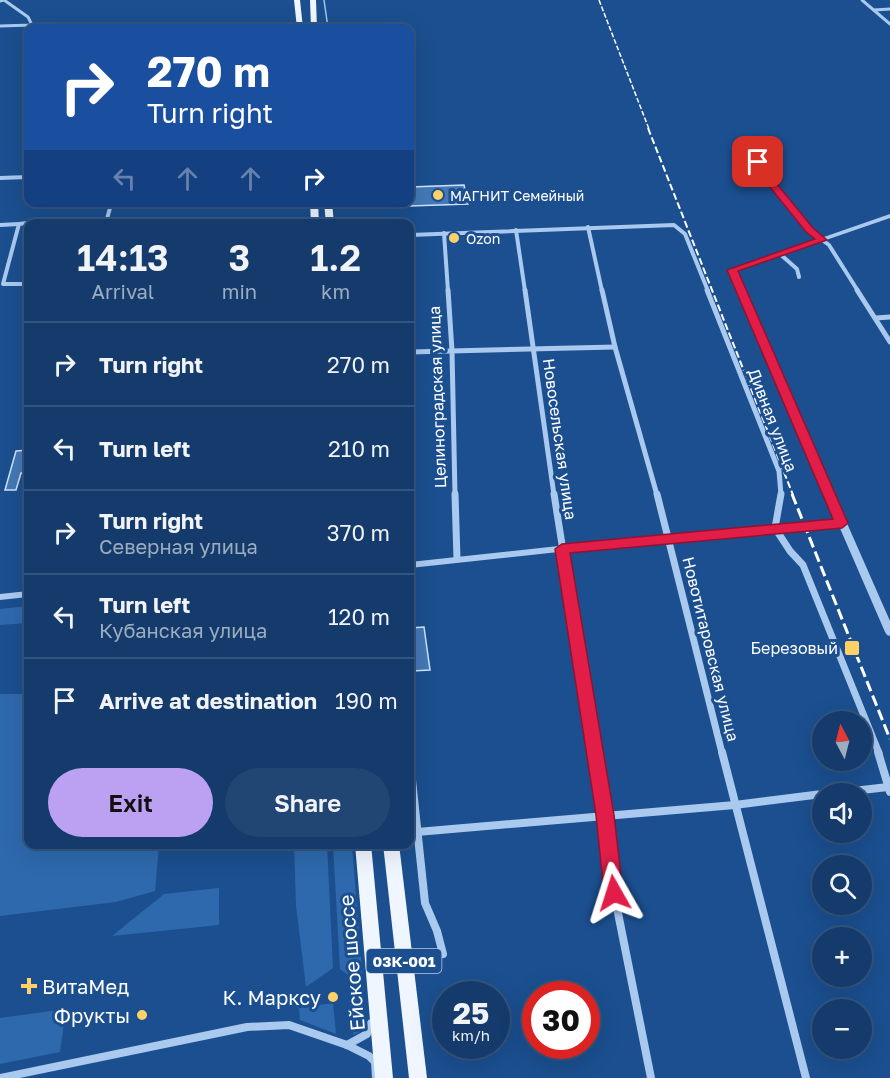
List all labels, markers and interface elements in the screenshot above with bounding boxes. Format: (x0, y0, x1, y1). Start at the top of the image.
text: 270 m (147, 46, 270, 96)
icon: right (48, 48, 126, 126)
text: Turn right (147, 97, 273, 129)
pin (732, 136, 783, 187)
icon: arrive (741, 145, 774, 178)
icon: left (108, 162, 141, 195)
icon: ahead (171, 162, 204, 195)
icon: ahead (234, 162, 267, 195)
icon: right (297, 162, 330, 195)
place label: МАГНИТ Семейный (450, 187, 584, 204)
marker: МАГНИТ Семейный (431, 188, 445, 202)
place label: Ozon (466, 230, 500, 247)
marker: Ozon (447, 231, 461, 245)
text: 14:13 (77, 236, 169, 279)
text: 3 (229, 236, 250, 279)
text: 1.2 (310, 236, 361, 279)
text: Arrival (92, 279, 154, 303)
text: min (222, 279, 257, 303)
text: km (321, 279, 350, 303)
street label: Целиноградская улица (424, 306, 450, 488)
icon: right (48, 348, 81, 381)
text: Turn right (99, 351, 203, 378)
text: 270 m (327, 351, 390, 378)
street label: Новосельская улица (539, 357, 581, 521)
street label: Дивная улица (744, 365, 802, 475)
icon: left (48, 432, 81, 465)
text: Turn left (99, 435, 190, 462)
text: 210 m (328, 435, 390, 462)
text: Turn right (99, 507, 203, 534)
icon: right (48, 516, 81, 549)
text: 370 m (327, 519, 390, 546)
text: Северная улица (99, 534, 258, 558)
street label: Новотитаровская улица (678, 555, 744, 743)
text: Turn left (99, 591, 190, 618)
icon: left (48, 600, 81, 633)
text: 120 m (328, 603, 390, 630)
text: Кубанская улица (99, 618, 267, 642)
place label: Березовый (750, 638, 838, 658)
marker: Березовый (843, 639, 861, 657)
icon: arrive (48, 684, 81, 717)
text: Arrive at destination (99, 687, 317, 714)
text: 190 m (335, 687, 398, 714)
north arrow (812, 711, 872, 771)
map controls (812, 711, 872, 1059)
button: Exit (48, 768, 213, 837)
button: Share (225, 768, 390, 837)
button: sound (812, 783, 872, 843)
button: search (812, 855, 872, 915)
position arrow (582, 861, 646, 925)
street label: Ейское шоссе (333, 894, 369, 1032)
button: + (812, 927, 872, 987)
road number: 03К-001 (366, 949, 442, 973)
place label: ВитаMед (42, 974, 129, 998)
marker: ВитаMед (20, 977, 38, 995)
speed limit sign: 30 (522, 981, 600, 1059)
place label: К. Марксу (222, 985, 321, 1009)
marker: К. Марксу (326, 990, 340, 1004)
text: 25 (453, 995, 489, 1031)
button: − (812, 999, 872, 1059)
place label: Фрукты (54, 1003, 130, 1027)
marker: Фрукты (135, 1008, 149, 1022)
text: km/h (452, 1026, 490, 1044)

